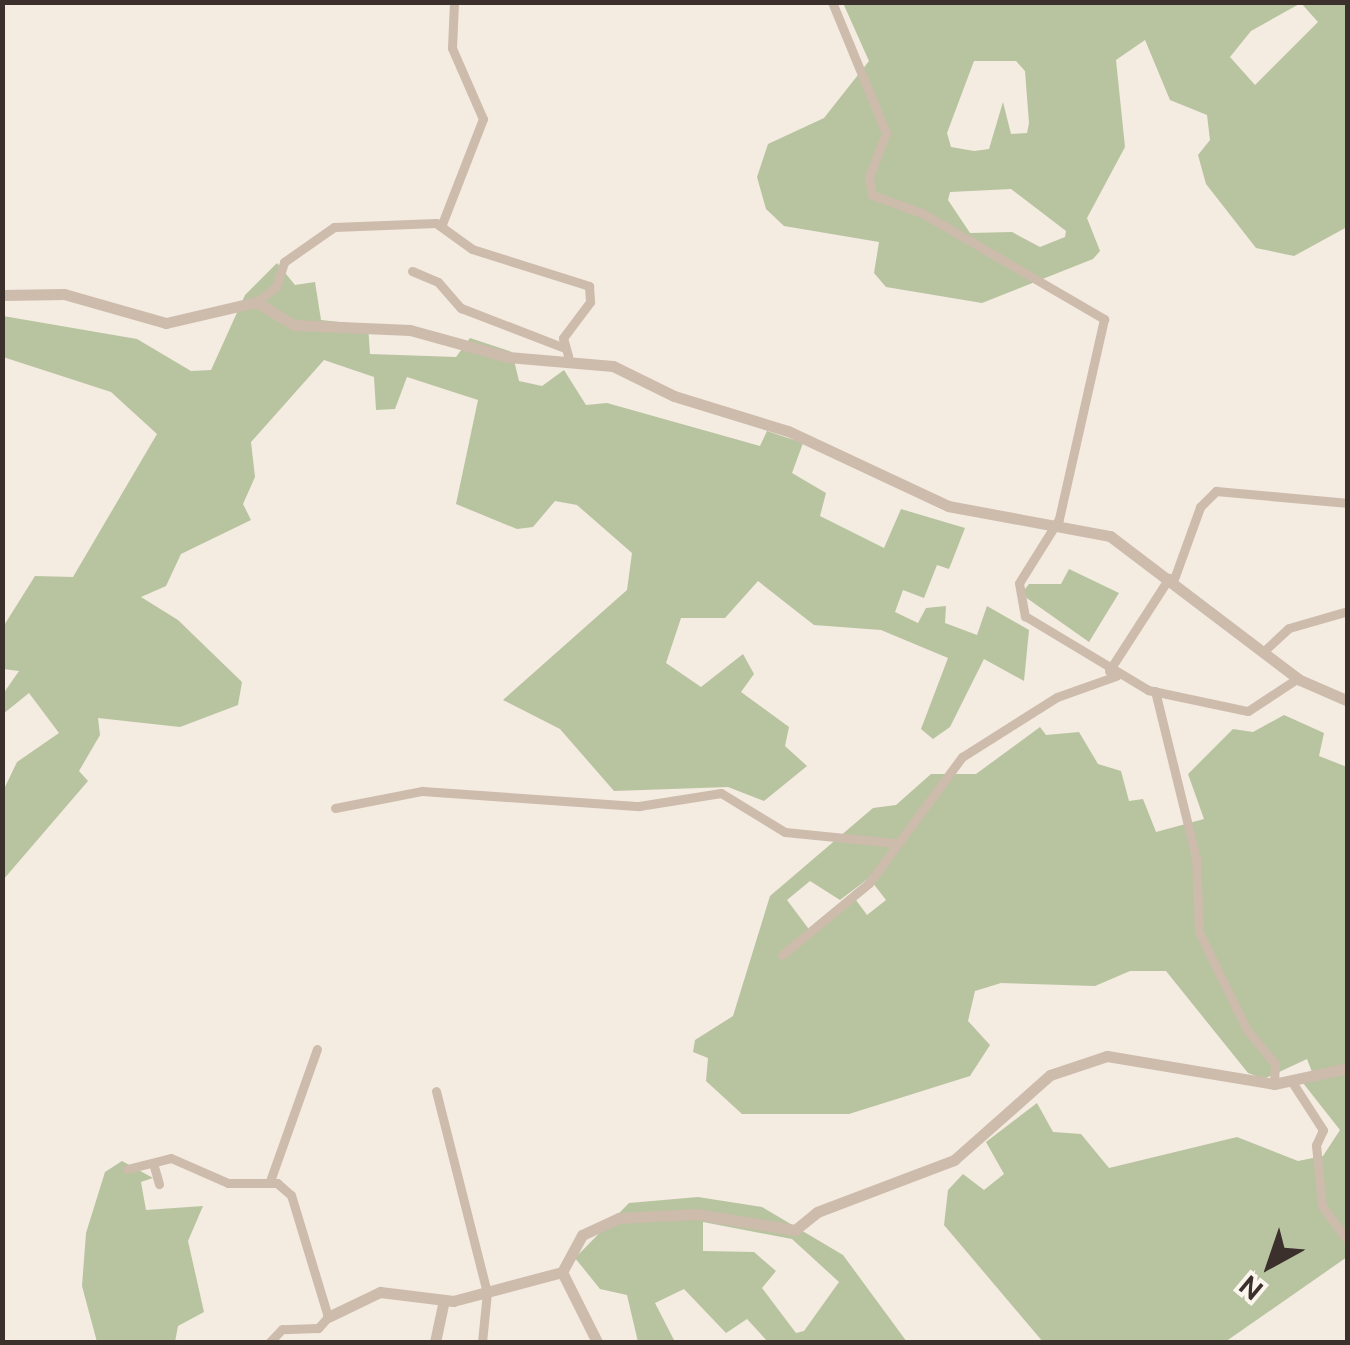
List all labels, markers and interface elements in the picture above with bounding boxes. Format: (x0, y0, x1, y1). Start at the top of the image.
north arrow (1220, 1215, 1320, 1315)
text: N (1232, 1270, 1268, 1307)

